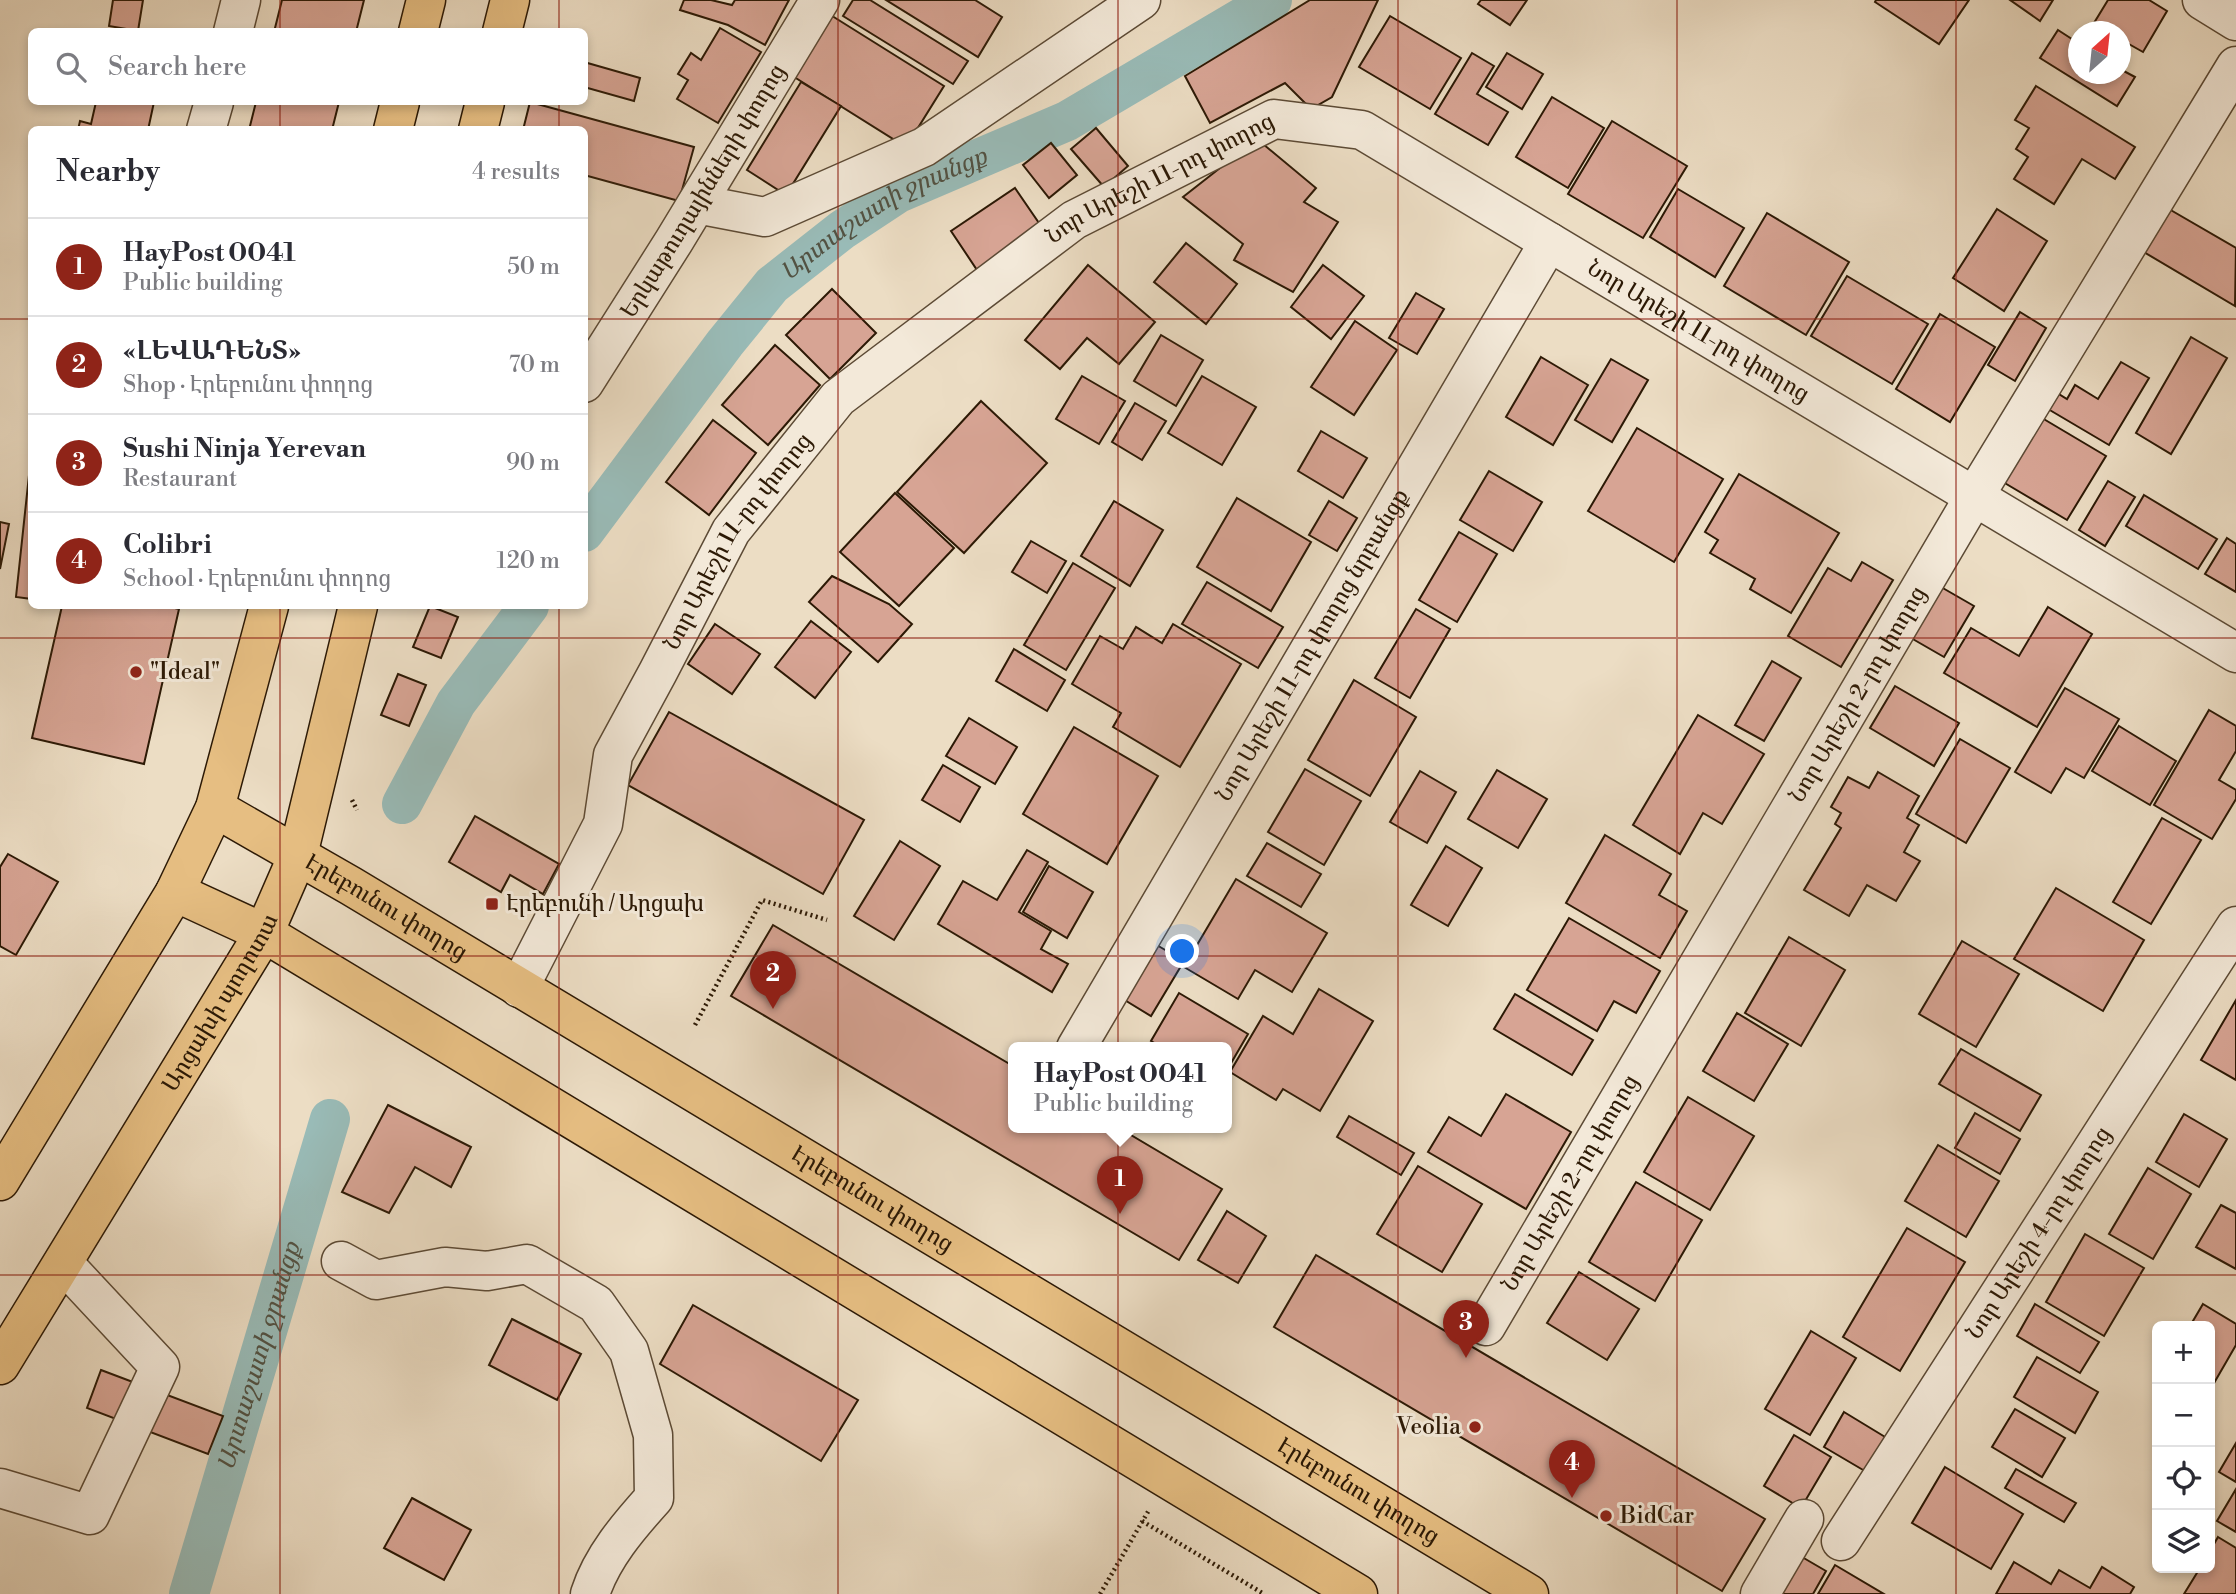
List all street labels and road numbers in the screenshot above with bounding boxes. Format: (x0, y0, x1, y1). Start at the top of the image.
street label: Երկաթուղայինների փողոց (615, 59, 792, 323)
street label: Նոր Արեշի 11-րդ փողոց (1040, 107, 1279, 250)
street label: Նոր Արեշի 11-րդ փողոց (1582, 254, 1814, 408)
street label: Նոր Արեշի 11-րդ փողոց (658, 427, 818, 655)
street label: Նոր Արեշի 11-րդ փողոց նրբանցք (1210, 484, 1415, 807)
street label: Նոր Արեշի 2-րդ փողոց (1783, 581, 1932, 808)
street label: Էրեբունու փողոց (300, 849, 472, 967)
street label: Արցախի պողոտա (156, 910, 284, 1097)
street label: Նոր Արեշի 2-րդ փողոց (1496, 1070, 1645, 1296)
street label: Նոր Արեշի 4-րդ փողոց (1960, 1122, 2117, 1345)
street label: Էրեբունու փողոց (786, 1140, 958, 1259)
street label: Էրեբունու փողոց (1272, 1432, 1444, 1551)

